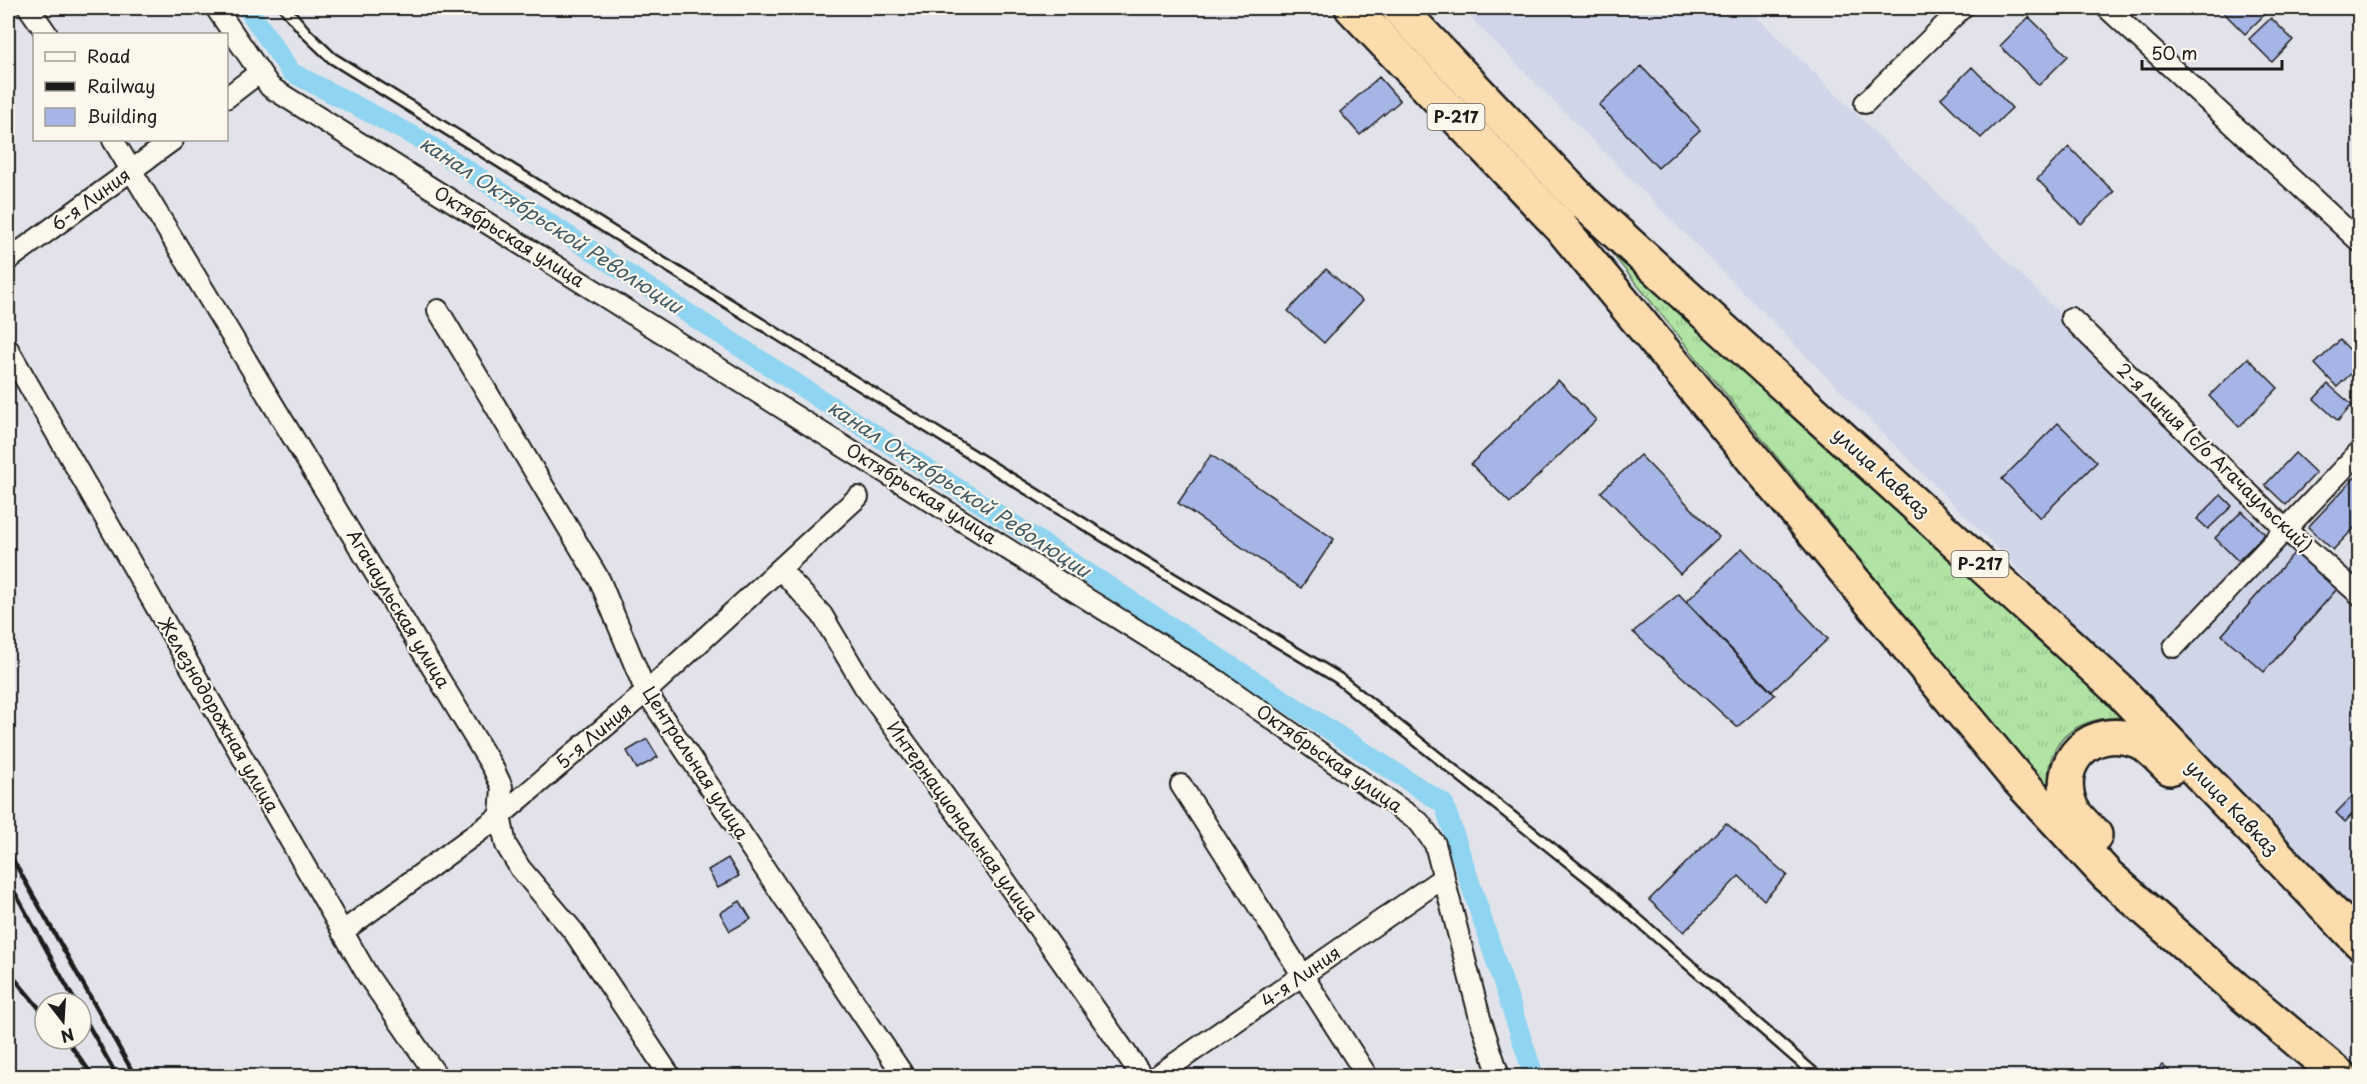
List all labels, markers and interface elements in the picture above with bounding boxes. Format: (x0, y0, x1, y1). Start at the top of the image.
legend (33, 33, 228, 141)
scale bar (2142, 33, 2282, 71)
text: 50 m (2151, 39, 2198, 66)
text: Road (87, 42, 131, 69)
text: Railway (87, 72, 155, 99)
text: Building (87, 102, 157, 129)
road number: Р-217 (1428, 104, 1484, 130)
water label: канал Октябрьской Революции (414, 128, 690, 321)
street label: 6-я Линия (45, 161, 135, 237)
street label: Октябрьская улица (429, 178, 591, 293)
street label: 2-я линия (с/о Агачаульский) (2111, 356, 2319, 558)
water label: канал Октябрьской Революции (822, 392, 1098, 585)
street label: улица Кавказ (1827, 421, 1937, 523)
street label: Октябрьская улица (841, 435, 1003, 550)
street label: Агачаульская улица (341, 524, 458, 693)
road number: Р-217 (1952, 551, 2008, 577)
street label: Железнодорожная улица (152, 611, 287, 818)
street label: Центральная улица (637, 680, 756, 845)
street label: 5-я Линия (549, 695, 637, 774)
street label: Октябрьская улица (1251, 697, 1409, 819)
street label: Интернациональная улица (881, 715, 1046, 928)
street label: улица Кавказ (2181, 753, 2286, 861)
street label: 4-я Линия (1255, 938, 1345, 1013)
north arrow (33, 991, 93, 1051)
text: N (58, 1023, 77, 1050)

